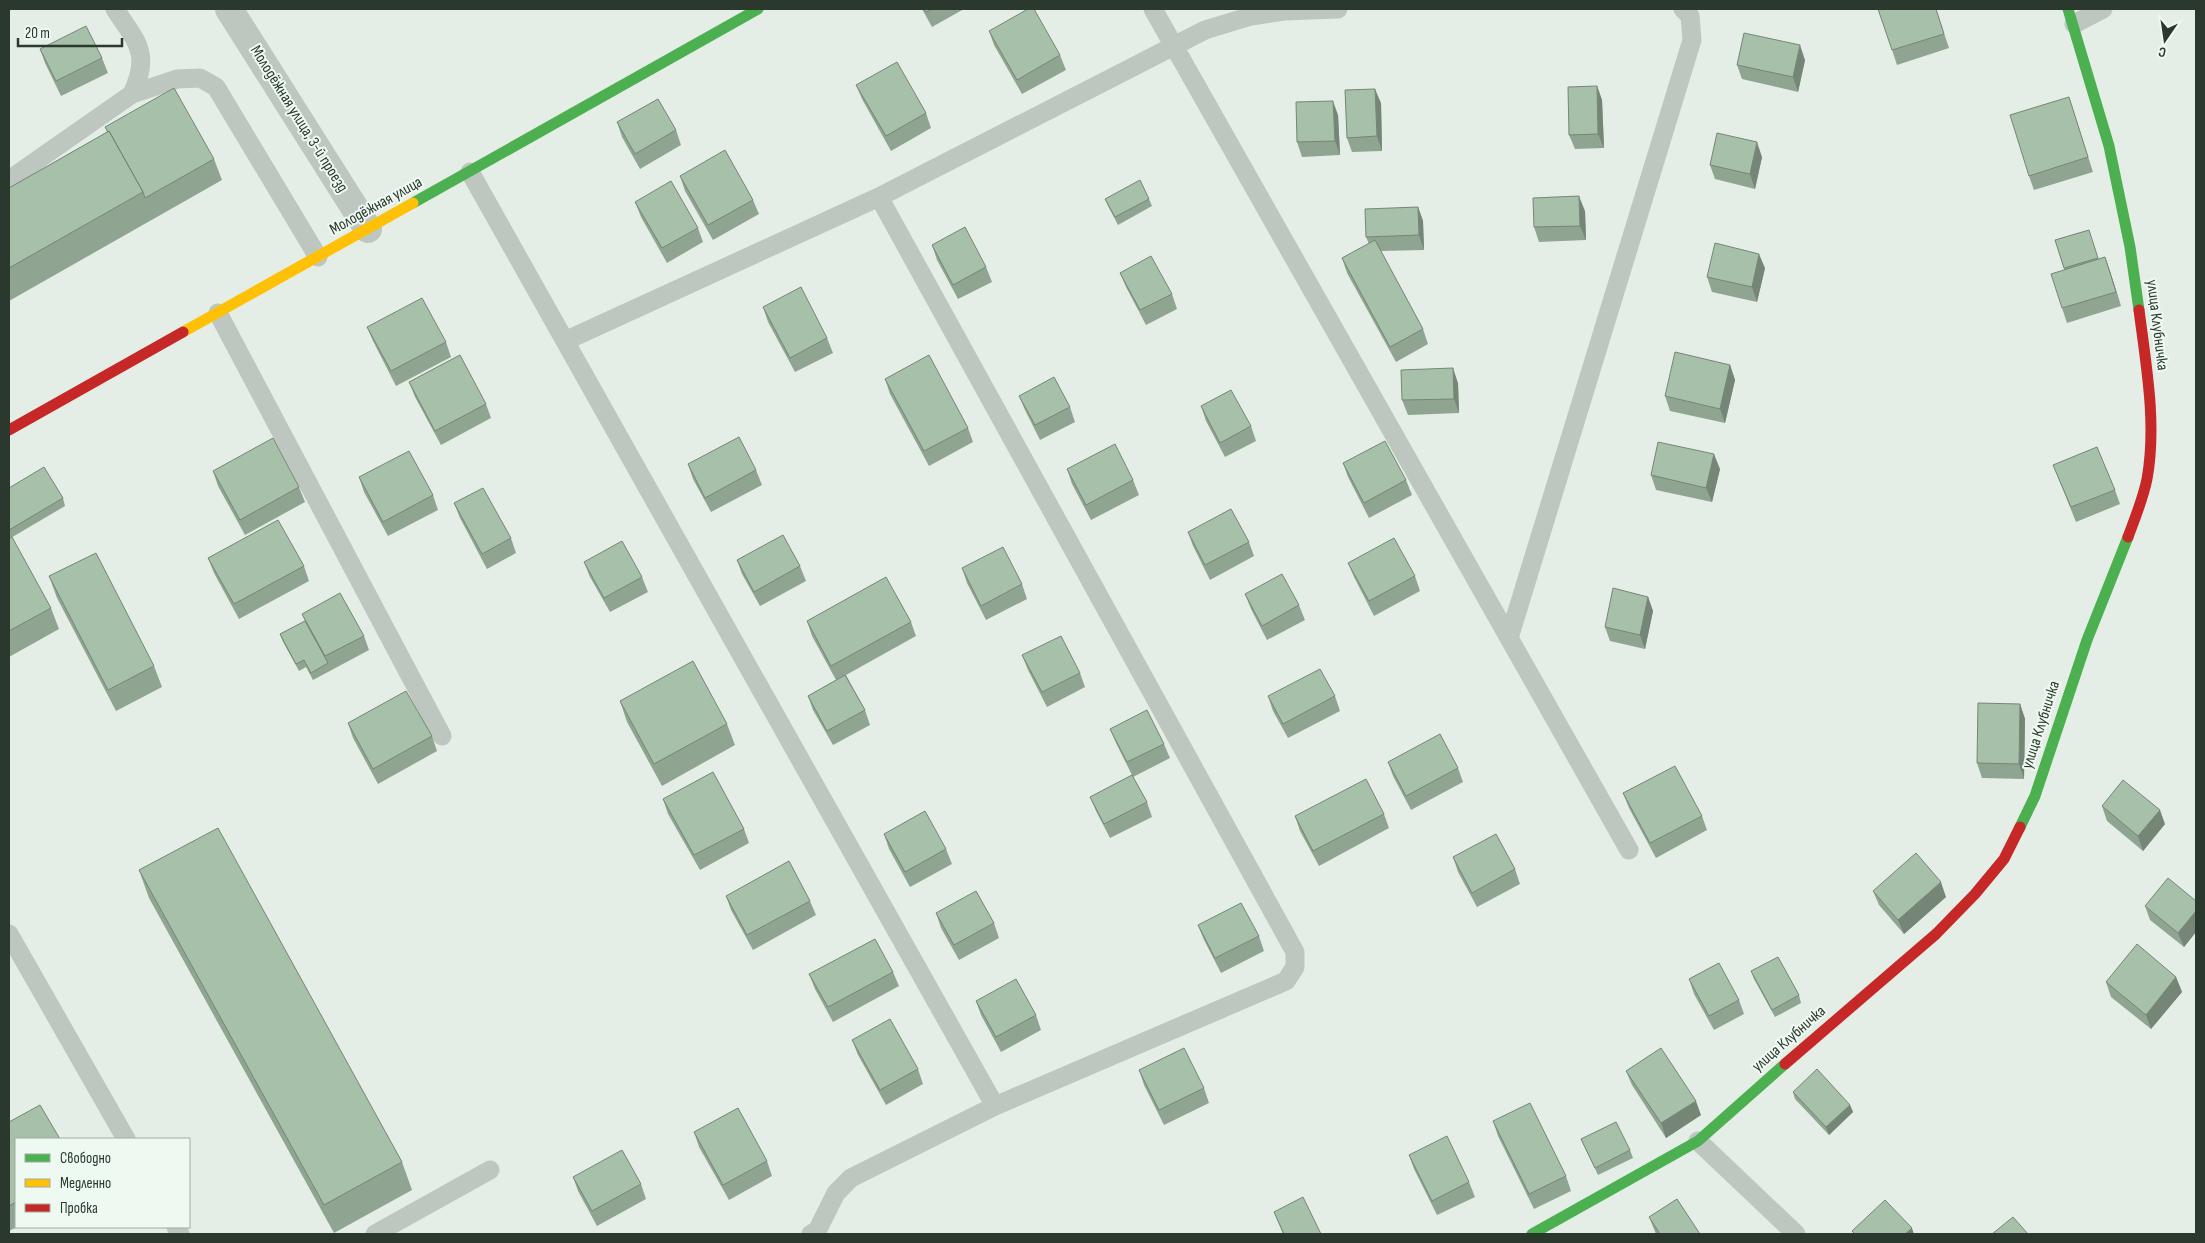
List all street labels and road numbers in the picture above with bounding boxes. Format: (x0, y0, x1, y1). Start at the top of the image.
street label: Молодёжная улица, 3-й проезд (246, 42, 352, 196)
street label: Молодёжная улица (326, 173, 426, 239)
street label: улица Клубничка (2142, 279, 2172, 371)
street label: улица Клубничка (2018, 679, 2064, 771)
street label: улица Клубничка (1748, 1002, 1830, 1076)

